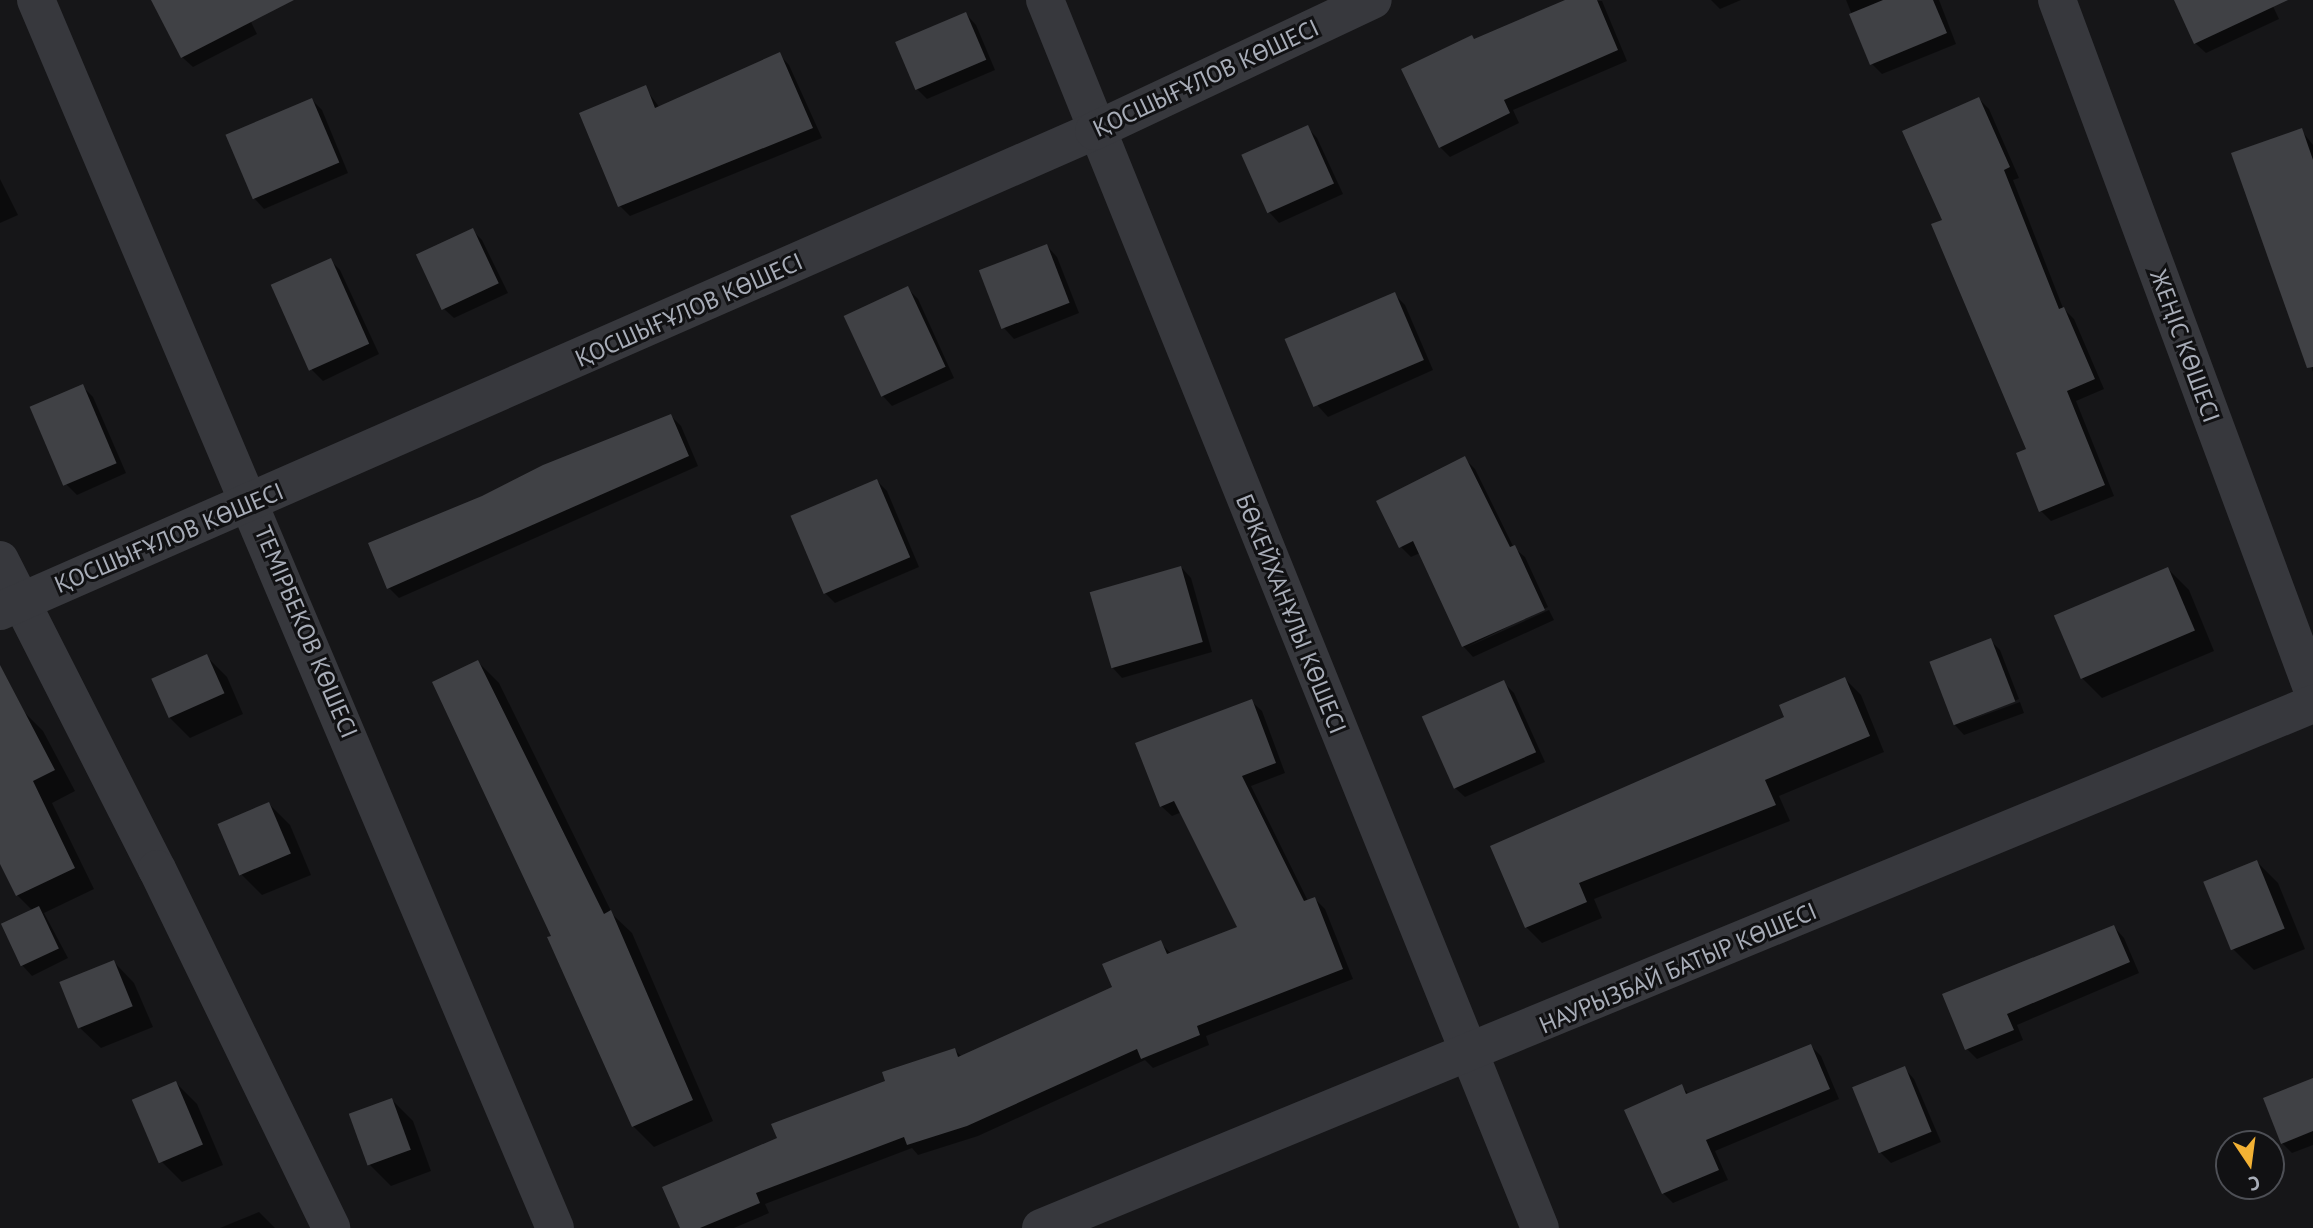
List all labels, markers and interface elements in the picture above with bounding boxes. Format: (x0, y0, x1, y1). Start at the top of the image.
street label: ҚОСШЫҒҰЛОВ КӨШЕСІ (1089, 13, 1323, 143)
street label: ҚОСШЫҒҰЛОВ КӨШЕСІ (571, 247, 807, 373)
street label: ЖЕҢІС КӨШЕСІ (2144, 265, 2226, 427)
street label: ҚОСШЫҒҰЛОВ КӨШЕСІ (50, 477, 288, 599)
street label: БӨКЕЙХАНҰЛЫ КӨШЕСІ (1230, 490, 1352, 738)
street label: ТЕМІРБЕКОВ КӨШЕСІ (248, 522, 364, 742)
street label: НАУРЫЗБАЙ БАТЫР КӨШЕСІ (1534, 896, 1822, 1040)
north arrow (2215, 1130, 2285, 1200)
text: С (2246, 1171, 2262, 1196)

